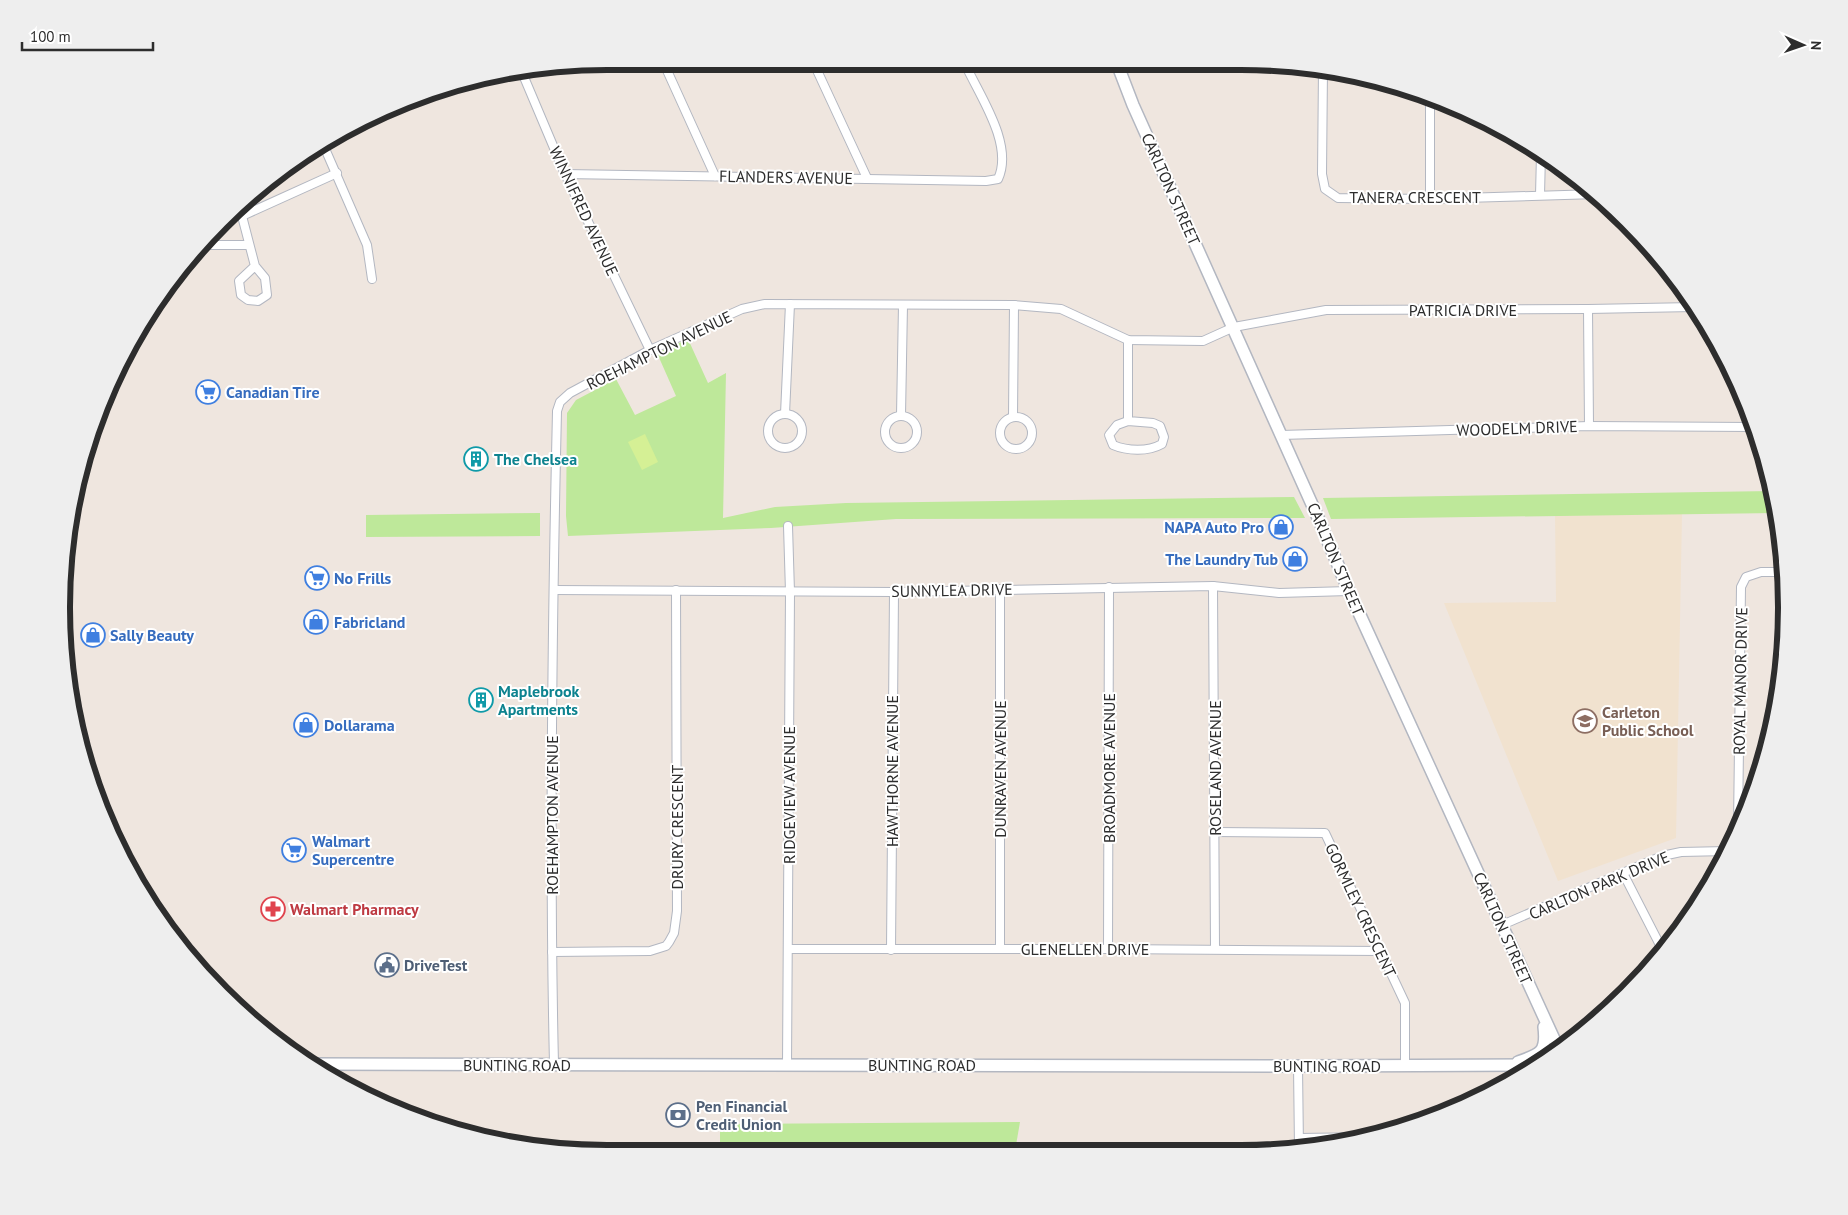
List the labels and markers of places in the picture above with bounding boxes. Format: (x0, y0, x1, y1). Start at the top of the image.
supermarket icon: Canadian Tire (195, 379, 221, 405)
place label: Canadian Tire (226, 382, 320, 402)
building icon: The Chelsea (463, 446, 489, 472)
place label: The Chelsea (494, 449, 577, 469)
shop icon: NAPA Auto Pro (1268, 514, 1294, 540)
place label: NAPA Auto Pro (1164, 517, 1264, 537)
shop icon: The Laundry Tub (1282, 546, 1308, 572)
place label: The Laundry Tub (1165, 549, 1278, 569)
supermarket icon: No Frills (304, 565, 330, 591)
place label: No Frills (334, 568, 392, 588)
shop icon: Fabricland (303, 609, 329, 635)
place label: Fabricland (334, 612, 405, 632)
shop icon: Sally Beauty (80, 622, 106, 648)
place label: Sally Beauty (110, 625, 194, 645)
place label: Maplebrook Apartments (498, 681, 580, 719)
building icon: Maplebrook Apartments (468, 687, 494, 713)
place label: Carleton Public School (1602, 702, 1694, 740)
school or university icon: Carleton Public School (1572, 708, 1598, 734)
shop icon: Dollarama (293, 712, 319, 738)
place label: Dollarama (324, 715, 395, 735)
place label: Walmart Supercentre (312, 831, 394, 869)
supermarket icon: Walmart Supercentre (281, 837, 307, 863)
pharmacy icon: Walmart Pharmacy (260, 896, 286, 922)
place label: Walmart Pharmacy (290, 899, 419, 919)
public building icon: DriveTest (374, 952, 400, 978)
place label: DriveTest (404, 955, 468, 975)
place label: Pen Financial Credit Union (696, 1096, 787, 1134)
bank icon: Pen Financial Credit Union (665, 1102, 691, 1128)

